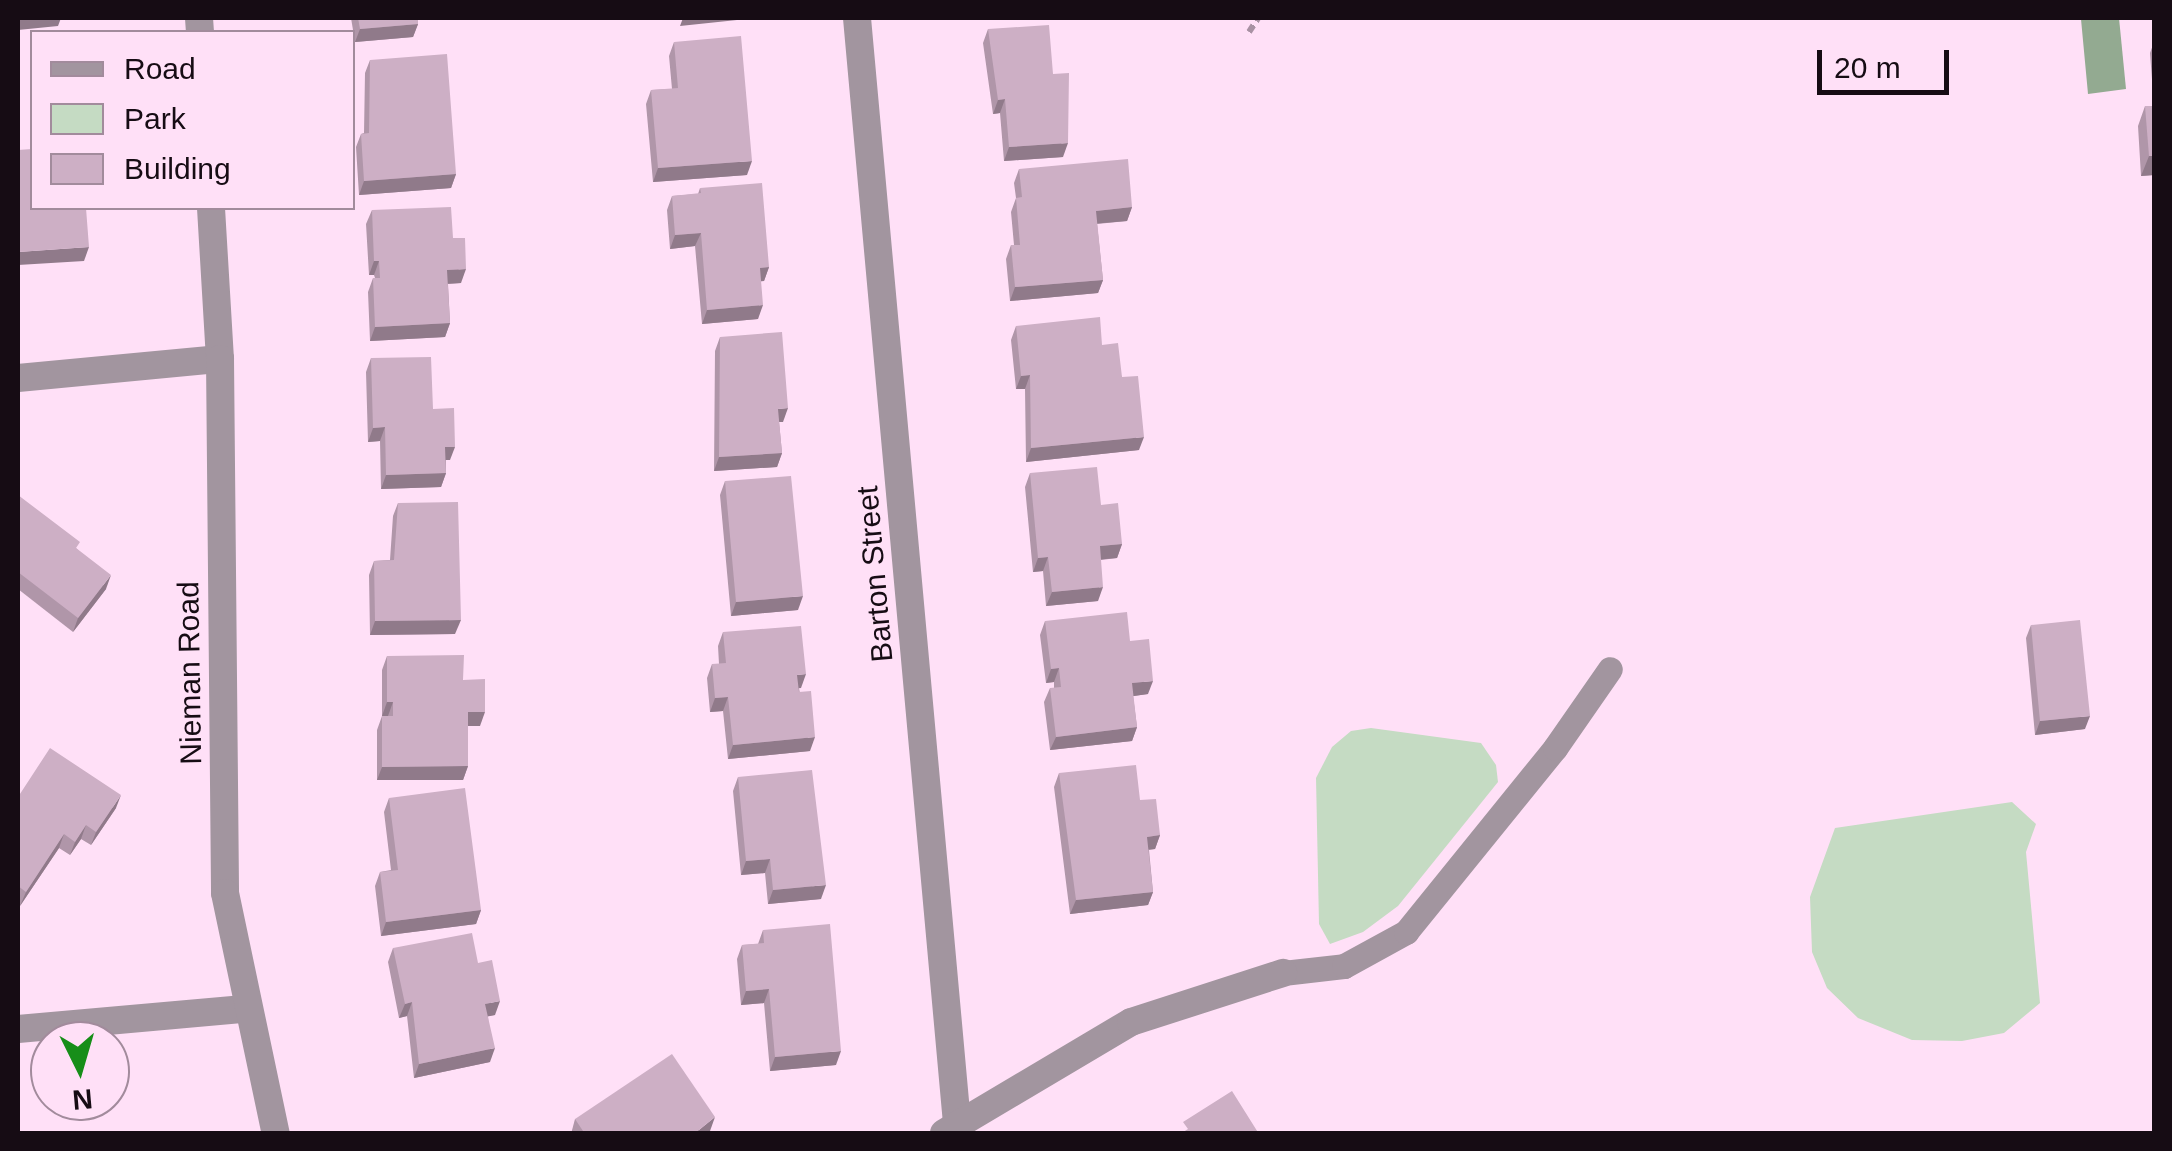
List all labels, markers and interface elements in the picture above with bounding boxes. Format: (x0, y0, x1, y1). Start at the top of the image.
legend (30, 30, 355, 210)
scale bar (1822, 30, 1954, 92)
text: 20 m (1834, 51, 1901, 84)
text: Road (124, 52, 196, 85)
text: Park (124, 102, 186, 135)
text: Building (124, 152, 231, 185)
street label: Barton Street (849, 484, 901, 664)
street label: Nieman Road (170, 581, 210, 765)
north arrow (30, 1021, 130, 1121)
text: N (71, 1083, 94, 1116)

